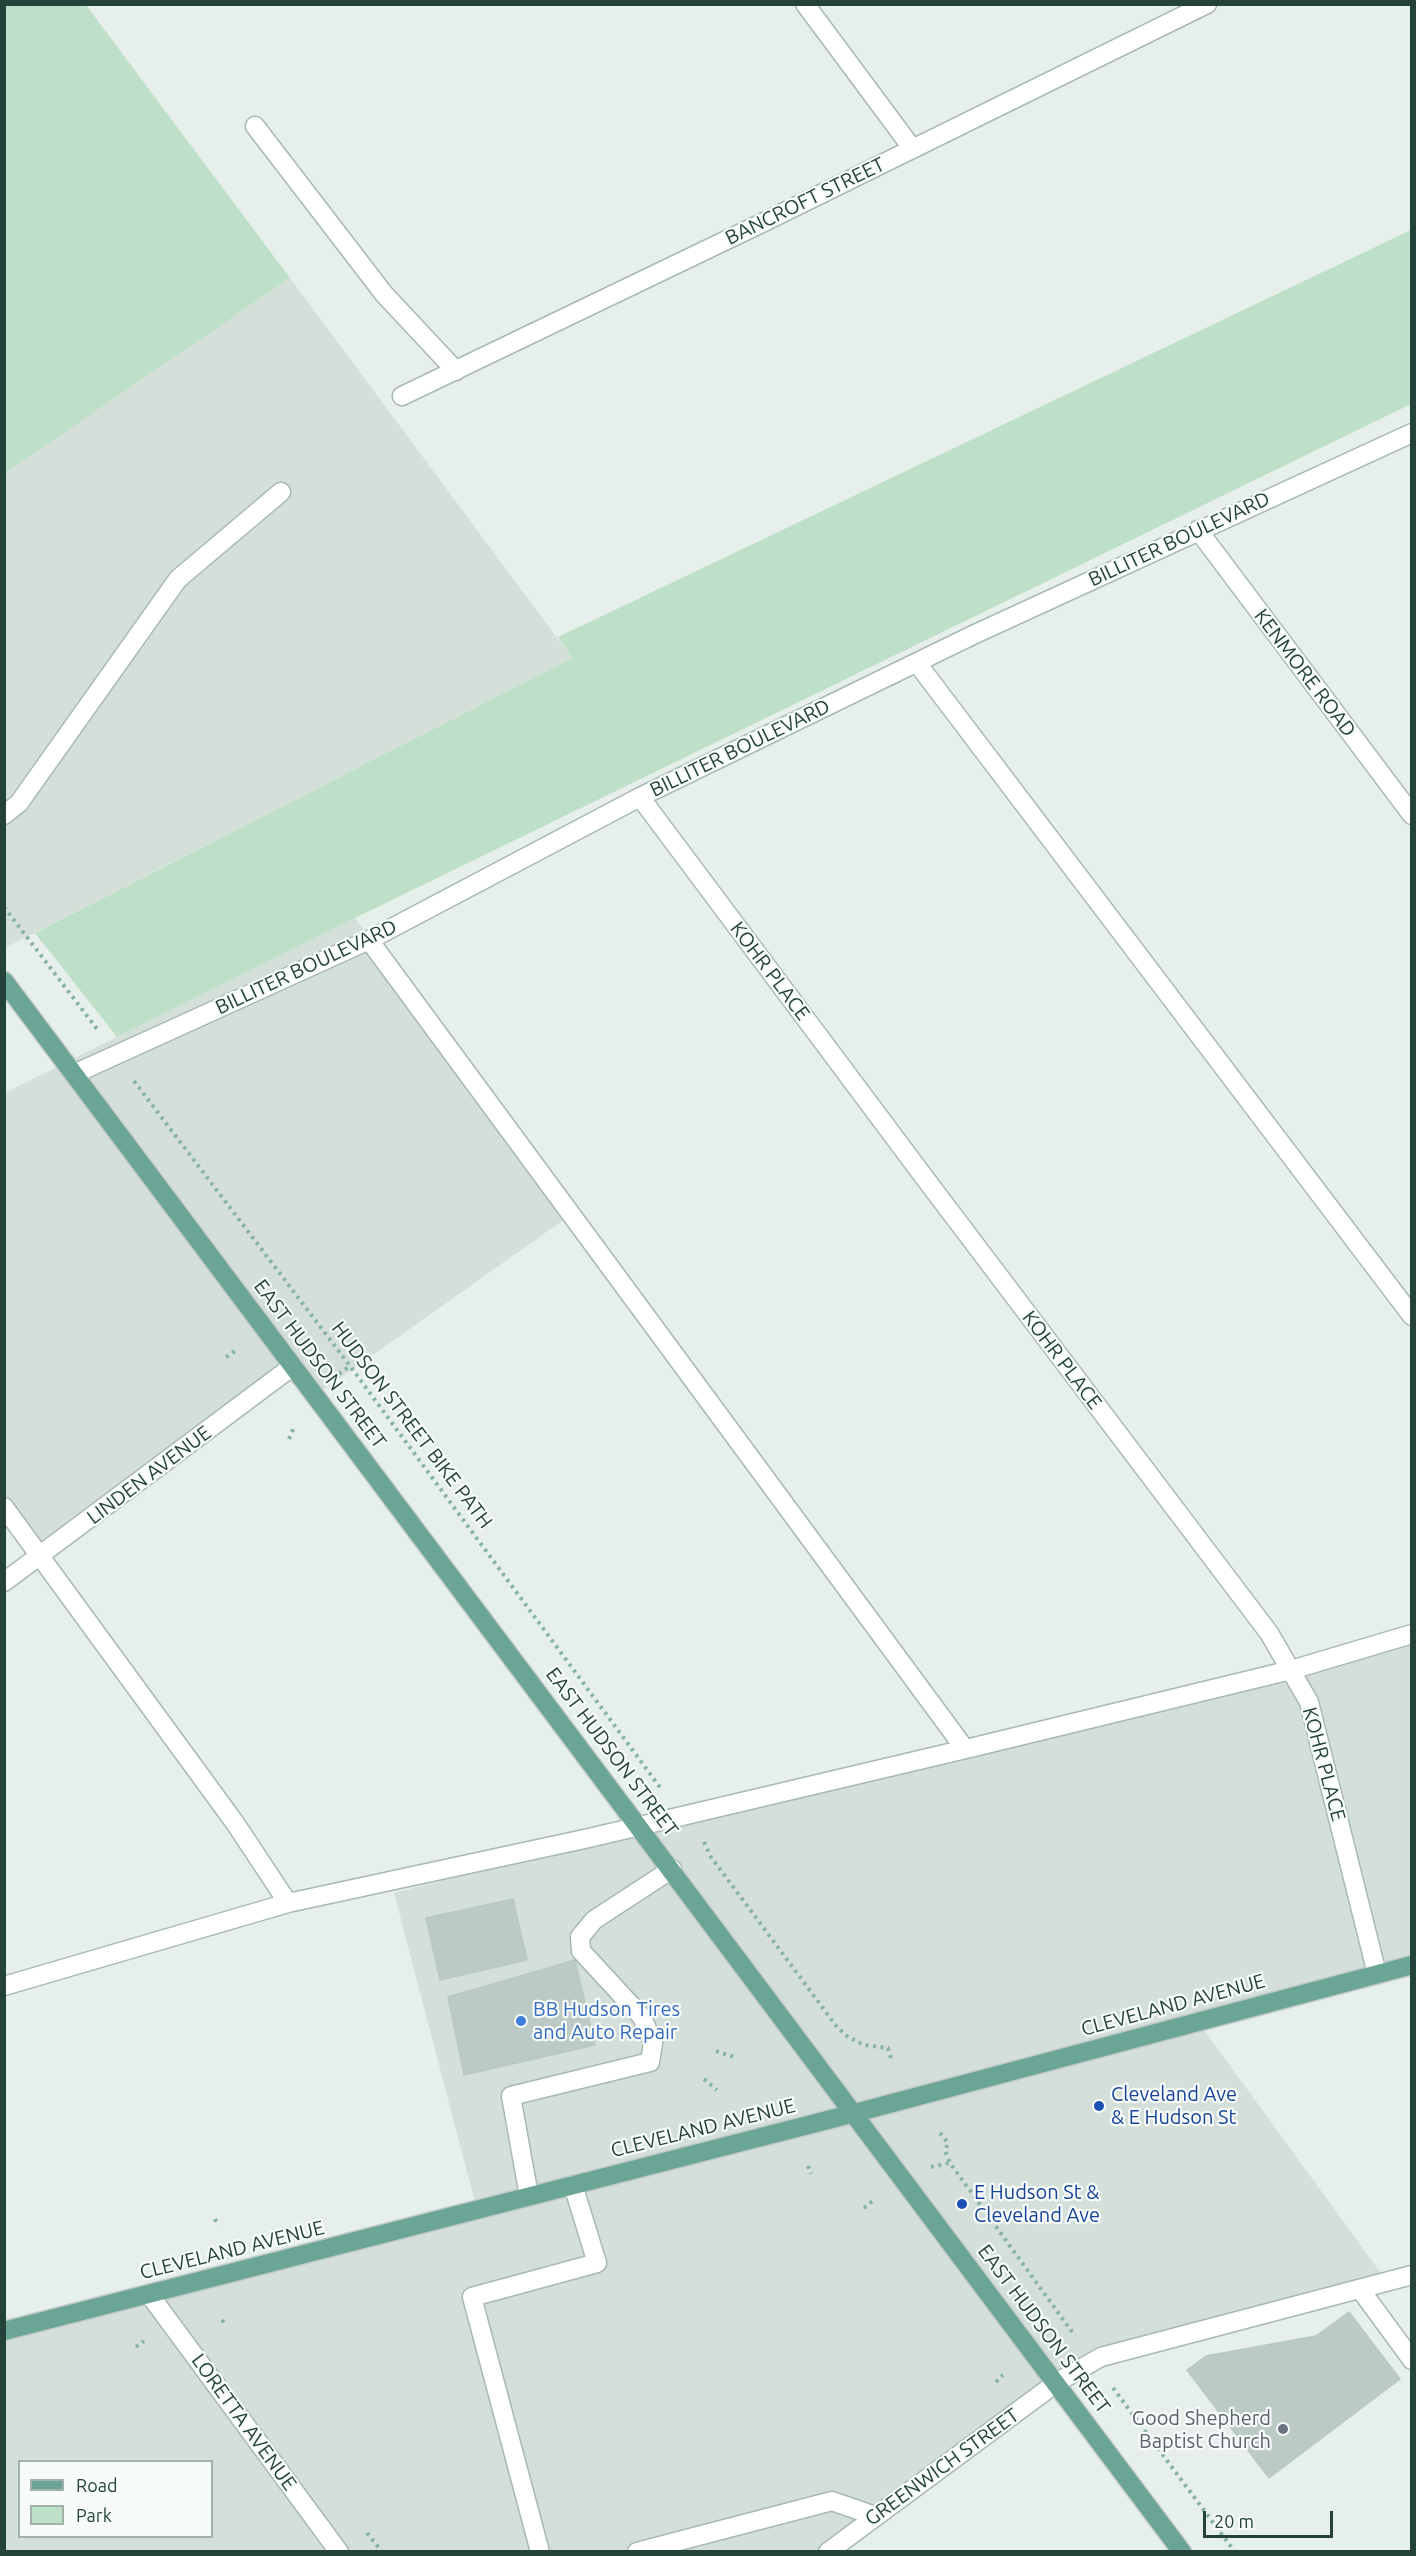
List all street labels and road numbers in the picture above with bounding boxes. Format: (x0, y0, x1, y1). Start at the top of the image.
street label: BANCROFT STREET (721, 152, 889, 250)
street label: BILLITER BOULEVARD (1085, 486, 1273, 592)
street label: KENMORE ROAD (1249, 604, 1361, 742)
street label: BILLITER BOULEVARD (646, 694, 834, 802)
street label: BILLITER BOULEVARD (212, 914, 400, 1020)
street label: KOHR PLACE (725, 917, 815, 1025)
street label: EAST HUDSON STREET (249, 1275, 391, 1453)
street label: KOHR PLACE (1017, 1306, 1107, 1414)
street label: HUDSON STREET BIKE PATH (326, 1317, 498, 1533)
street label: LINDEN AVENUE (82, 1421, 216, 1529)
street label: EAST HUDSON STREET (541, 1663, 683, 1841)
street label: KOHR PLACE (1297, 1704, 1351, 1824)
street label: CLEVELAND AVENUE (1078, 1969, 1268, 2041)
street label: CLEVELAND AVENUE (608, 2093, 798, 2163)
street label: CLEVELAND AVENUE (137, 2215, 327, 2285)
street label: EAST HUDSON STREET (973, 2240, 1115, 2418)
street label: LORETTA AVENUE (186, 2349, 302, 2495)
street label: GREENWICH STREET (860, 2403, 1024, 2531)

